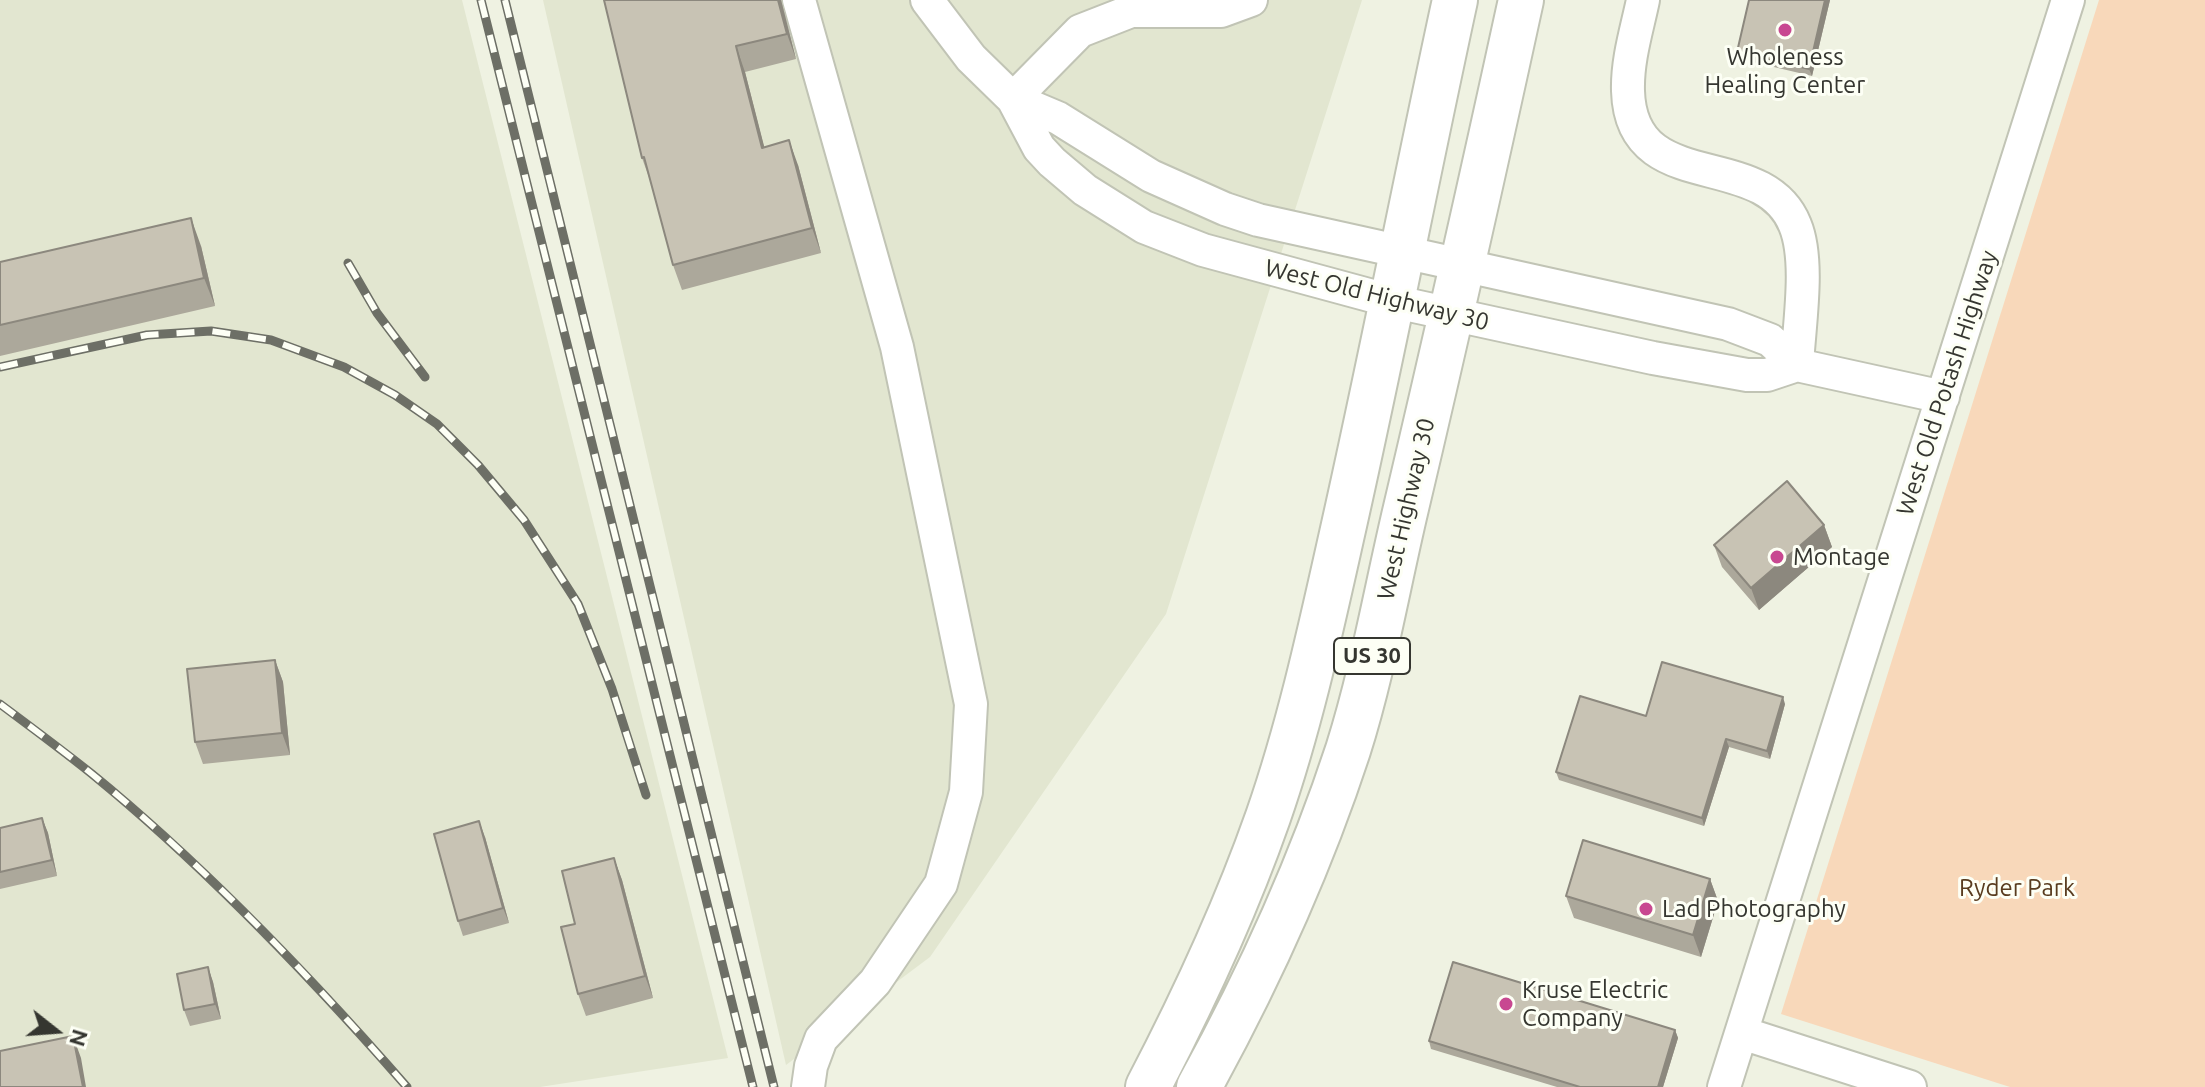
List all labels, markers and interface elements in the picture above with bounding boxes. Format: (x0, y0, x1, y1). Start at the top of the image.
marker: Wholeness Healing Center (1776, 21, 1794, 39)
place label: Wholeness Healing Center (1705, 43, 1865, 99)
street label: West Old Potash Highway (1891, 247, 2003, 519)
street label: West Old Highway 30 (1262, 253, 1492, 337)
street label: West Highway 30 (1371, 415, 1441, 603)
place label: Montage (1793, 543, 1890, 571)
marker: Montage (1768, 548, 1786, 566)
road number: US 30 (1334, 638, 1410, 674)
park label: Ryder Park (1959, 874, 2075, 902)
place label: Lad Photography (1662, 895, 1846, 923)
marker: Lad Photography (1637, 900, 1655, 918)
place label: Kruse Electric Company (1522, 976, 1668, 1032)
north arrow (16, 991, 96, 1071)
marker: Kruse Electric Company (1497, 995, 1515, 1013)
text: N (65, 1027, 94, 1050)

